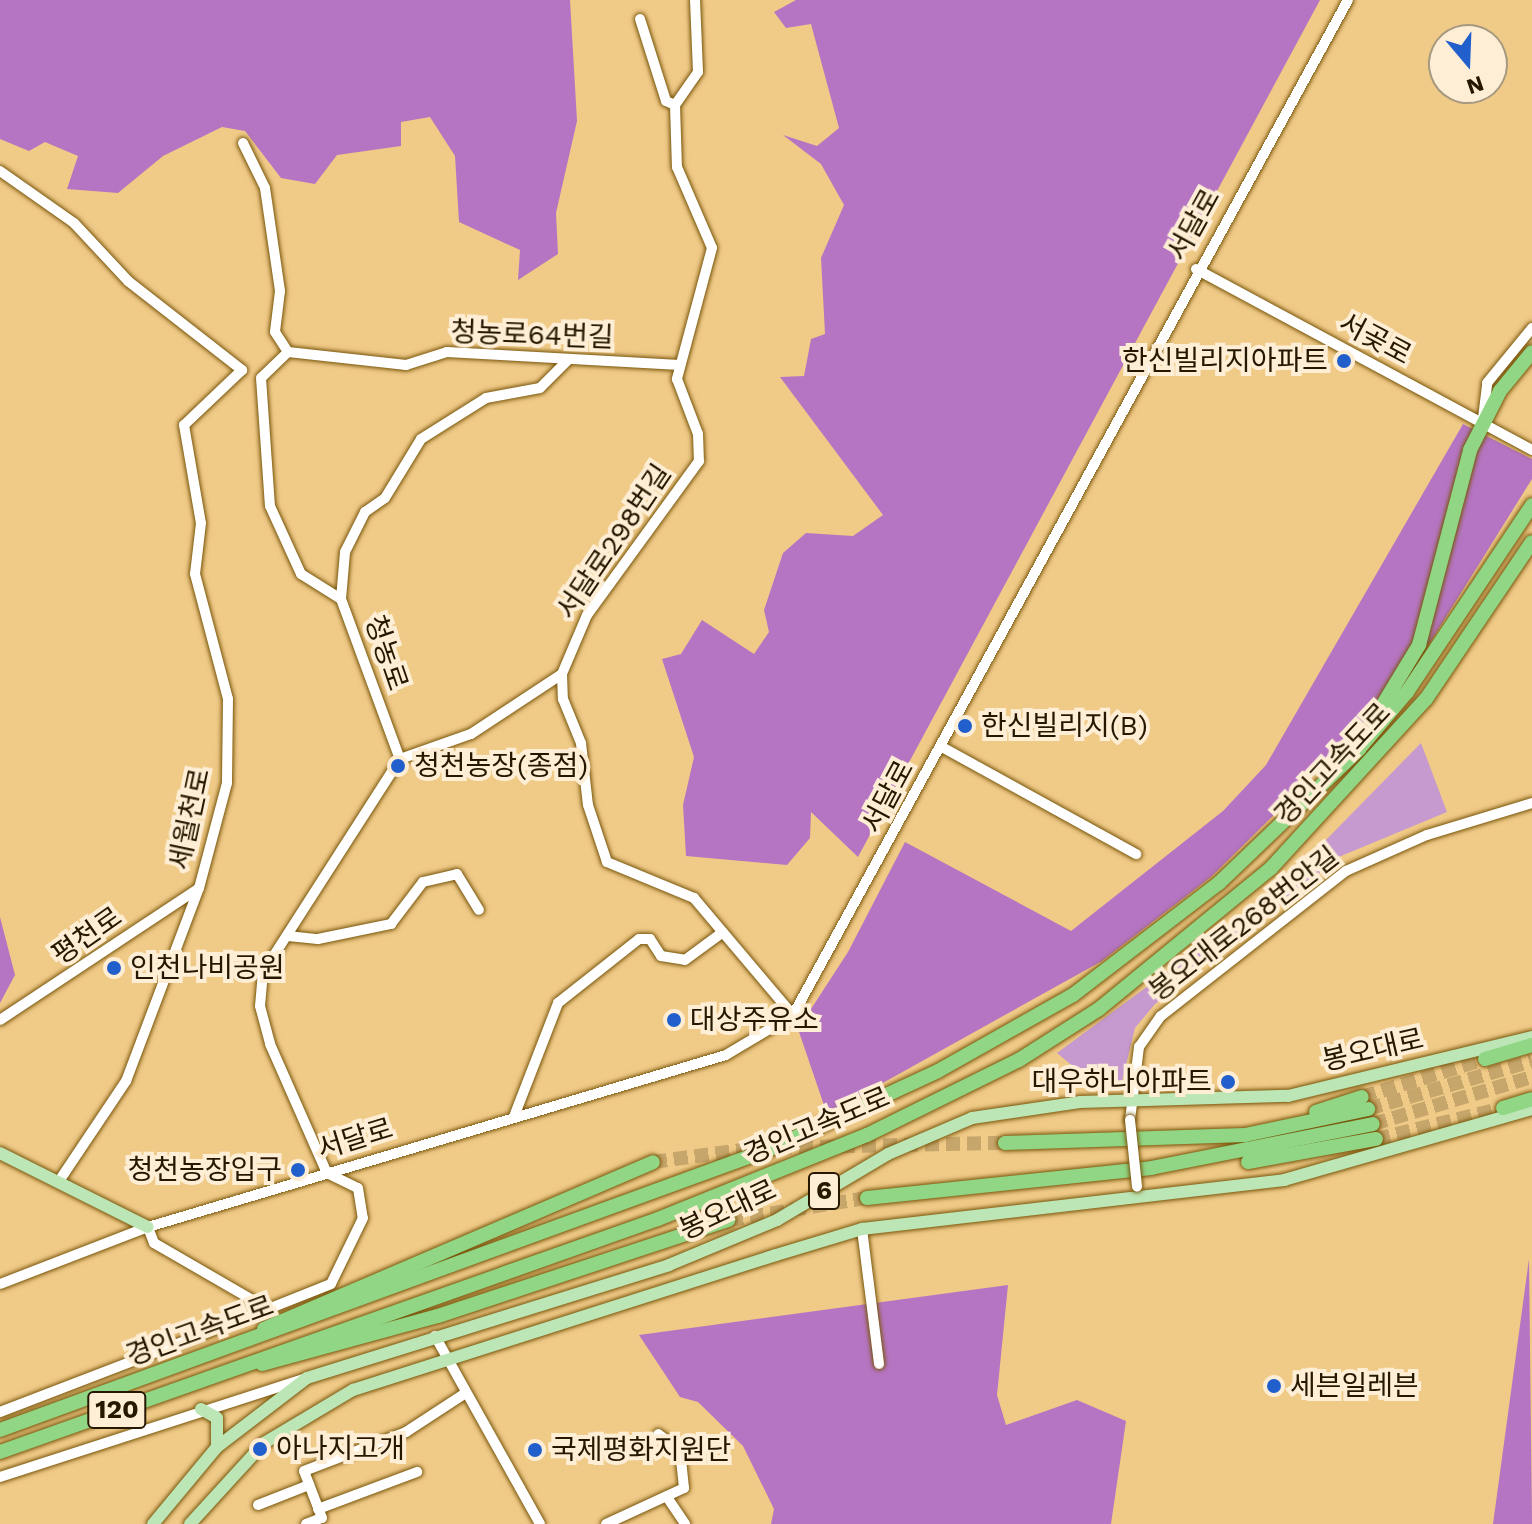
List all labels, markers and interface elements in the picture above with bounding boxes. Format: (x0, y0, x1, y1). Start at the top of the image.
north arrow (1428, 24, 1508, 104)
text: N (1464, 71, 1487, 100)
street label: 서달로 (1161, 183, 1227, 267)
street label: 서곶로 (1333, 306, 1417, 372)
street label: 청농로64번길 (450, 315, 614, 355)
place label: 한신빌리지아파트 (1122, 344, 1328, 378)
marker: 한신빌리지아파트 (1335, 352, 1353, 370)
street label: 서달로298번길 (550, 458, 678, 626)
street label: 청농로 (358, 611, 414, 695)
street label: 경인고속도로 (1268, 696, 1398, 832)
place label: 한신빌리지(B) (981, 709, 1148, 743)
marker: 한신빌리지(B) (956, 717, 974, 735)
place label: 청천농장(종점) (414, 749, 588, 783)
street label: 서달로 (855, 755, 921, 839)
marker: 청천농장(종점) (389, 757, 407, 775)
street label: 세월천로 (163, 765, 217, 873)
street label: 봉오대로268번안길 (1143, 840, 1345, 1008)
street label: 평천로 (46, 900, 128, 972)
place label: 인천나비공원 (130, 951, 285, 985)
marker: 인천나비공원 (105, 959, 123, 977)
place label: 대상주유소 (690, 1003, 819, 1037)
marker: 대상주유소 (665, 1011, 683, 1029)
street label: 봉오대로 (1319, 1022, 1427, 1078)
place label: 대우하나아파트 (1032, 1065, 1212, 1099)
marker: 대우하나아파트 (1219, 1073, 1237, 1091)
street label: 경인고속도로 (739, 1080, 895, 1172)
street label: 서달로 (313, 1112, 397, 1166)
place label: 청천농장입구 (127, 1153, 282, 1187)
marker: 청천농장입구 (289, 1161, 307, 1179)
road number: 6 (806, 1169, 842, 1213)
street label: 봉오대로 (674, 1173, 782, 1247)
street label: 경인고속도로 (122, 1289, 278, 1373)
place label: 세븐일레븐 (1290, 1369, 1419, 1403)
marker: 세븐일레븐 (1265, 1377, 1283, 1395)
road number: 120 (87, 1388, 147, 1432)
place label: 아나지고개 (276, 1432, 405, 1466)
place label: 국제평화지원단 (551, 1433, 731, 1467)
marker: 아나지고개 (251, 1440, 269, 1458)
marker: 국제평화지원단 (526, 1441, 544, 1459)

